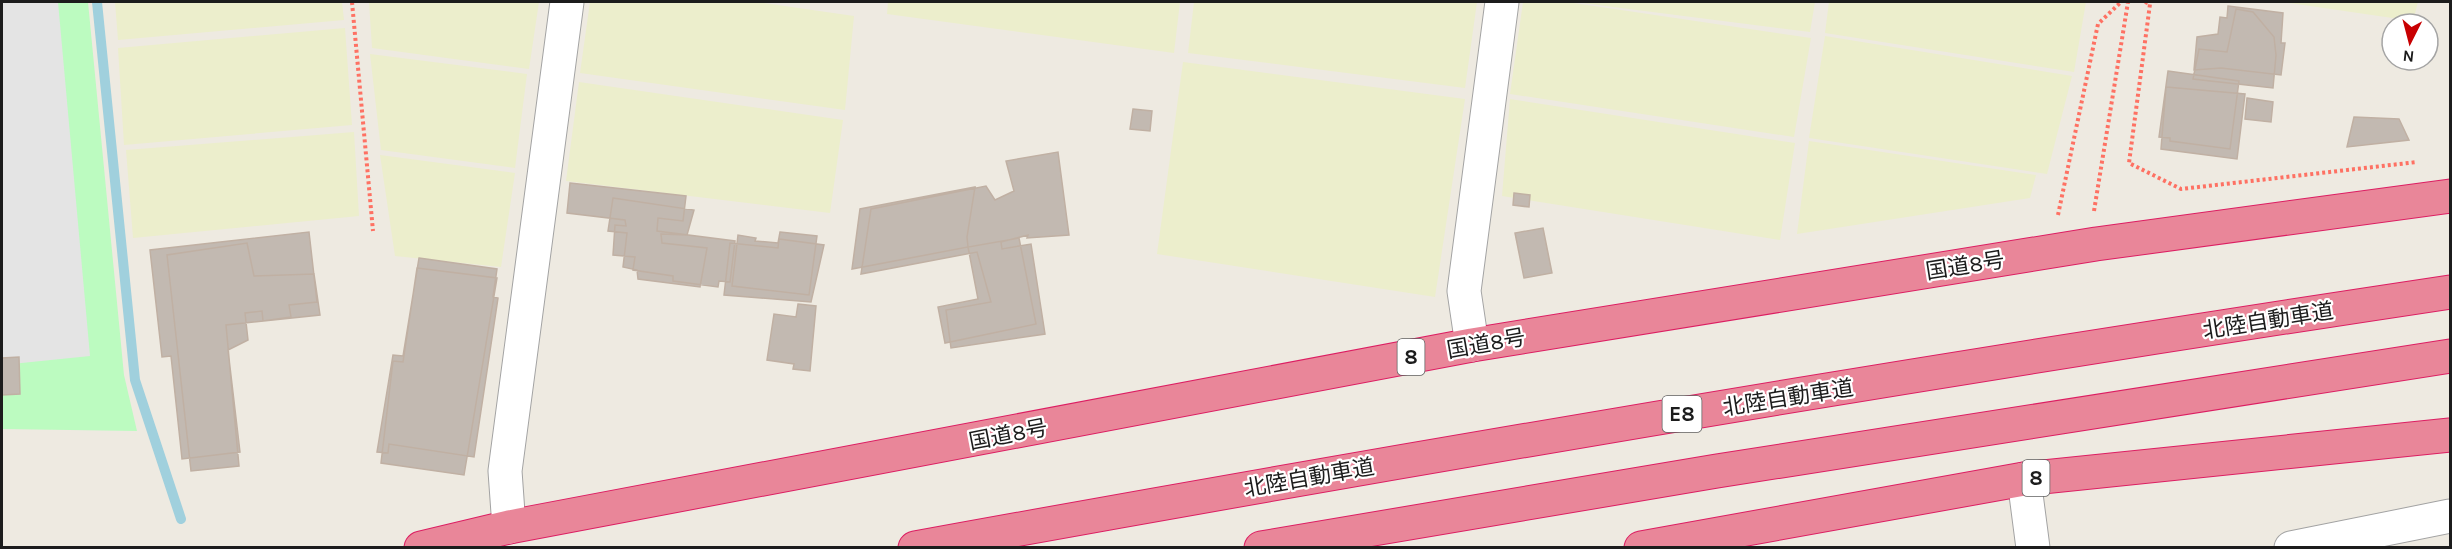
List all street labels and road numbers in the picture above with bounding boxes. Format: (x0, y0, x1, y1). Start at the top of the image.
street label: 国道8号 (1924, 247, 2006, 285)
street label: 北陸自動車道 (2201, 298, 2335, 344)
street label: 国道8号 (1445, 324, 1528, 364)
road number: 8 (1398, 339, 1424, 375)
street label: 北陸自動車道 (1721, 375, 1855, 421)
road number: E8 (1662, 396, 1702, 432)
street label: 国道8号 (967, 415, 1050, 455)
street label: 北陸自動車道 (1242, 454, 1376, 502)
road number: 8 (2022, 460, 2050, 496)

